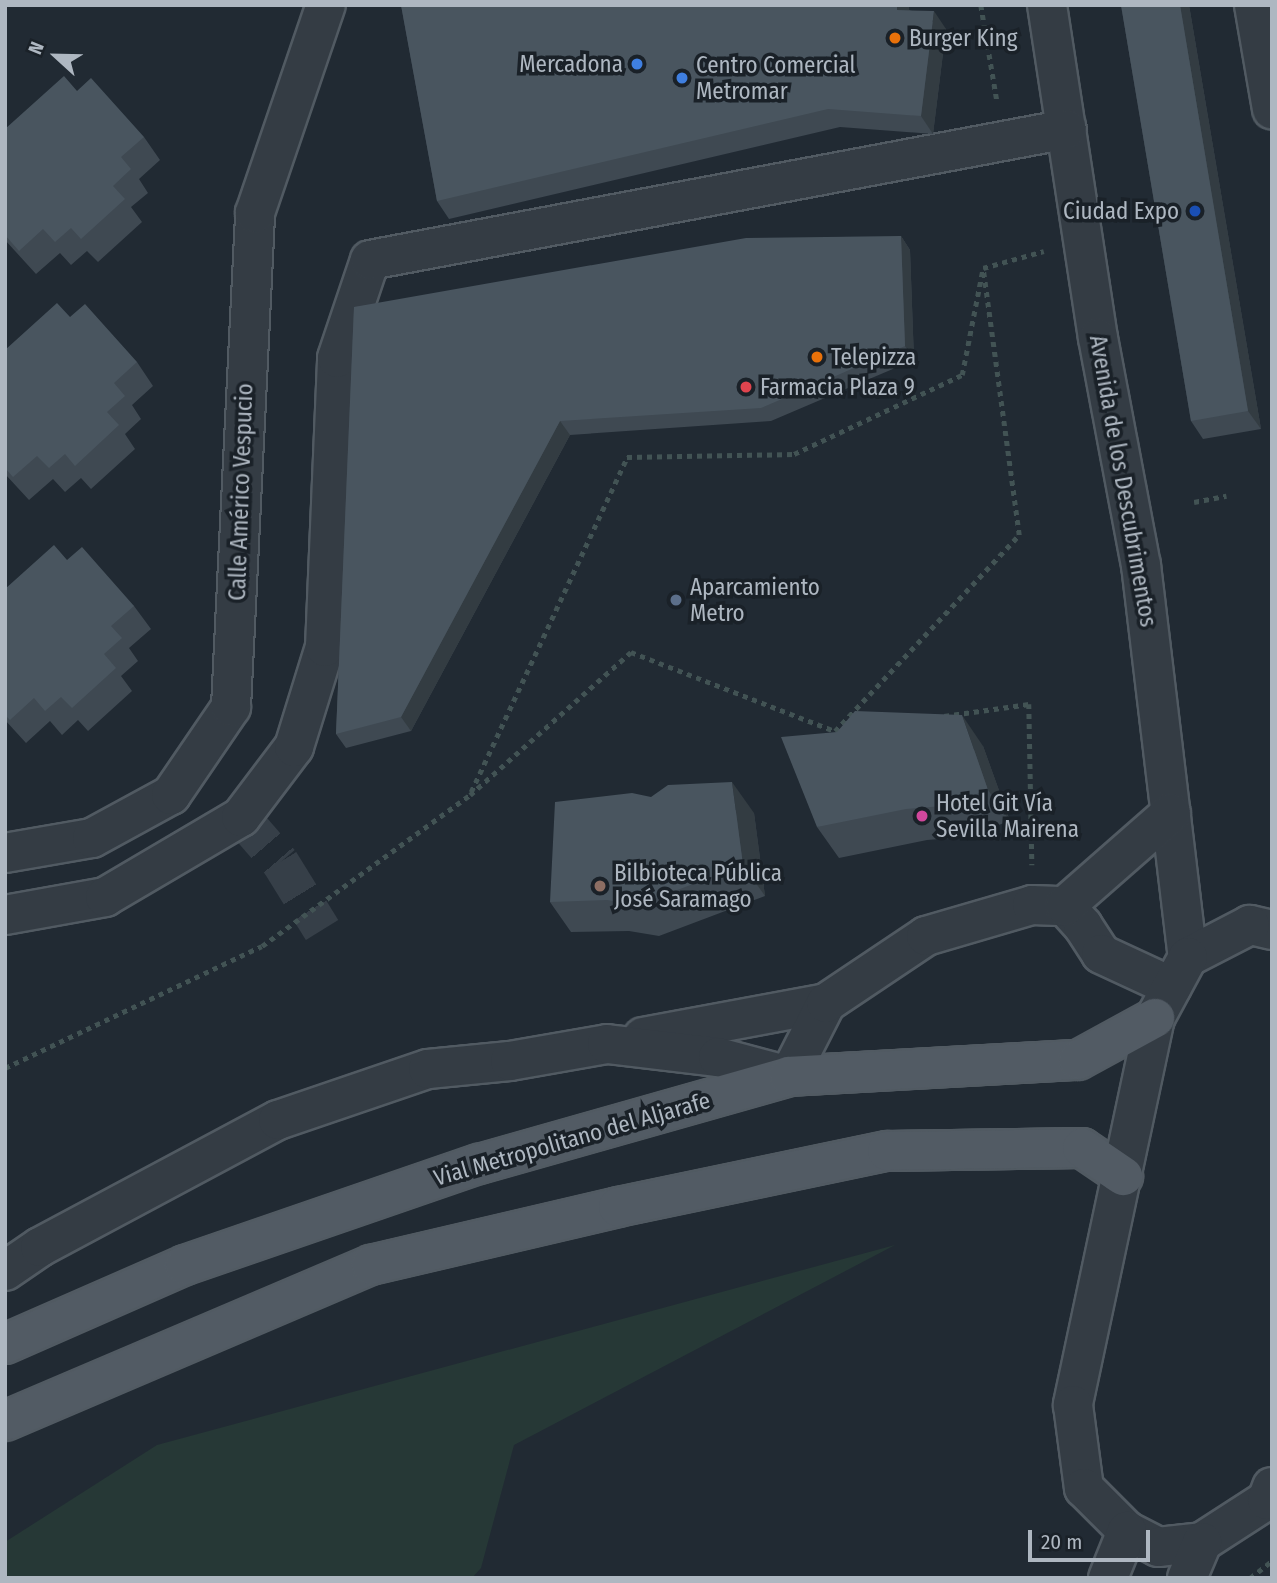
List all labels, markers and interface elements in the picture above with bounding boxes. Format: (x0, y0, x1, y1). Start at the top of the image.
north arrow (21, 21, 91, 91)
place label: Burger King (909, 24, 1017, 52)
marker: Burger King (887, 30, 903, 46)
text: N (23, 38, 49, 58)
place label: Mercadona (519, 50, 623, 78)
place label: Centro Comercial Metromar (696, 51, 856, 105)
marker: Mercadona (629, 56, 645, 72)
marker: Centro Comercial Metromar (674, 70, 690, 86)
place label: Ciudad Expo (1063, 197, 1179, 225)
marker: Ciudad Expo (1185, 201, 1205, 221)
street label: Avenida de los Descubrimentos (1084, 333, 1162, 629)
place label: Telepizza (831, 343, 916, 371)
marker: Telepizza (809, 349, 825, 365)
place label: Farmacia Plaza 9 (760, 373, 915, 401)
marker: Farmacia Plaza 9 (738, 379, 754, 395)
street label: Calle Américo Vespucio (223, 383, 259, 601)
place label: Aparcamiento Metro (690, 573, 820, 627)
marker: Aparcamiento Metro (668, 592, 684, 608)
place label: Hotel Git Vía Sevilla Mairena (936, 789, 1079, 843)
marker: Hotel Git Vía Sevilla Mairena (914, 808, 930, 824)
place label: Bilbioteca Pública José Saramago (614, 859, 782, 913)
marker: Bilbioteca Pública José Saramago (592, 878, 608, 894)
street label: Vial Metropolitano del Aljarafe (431, 1086, 713, 1192)
scale bar (1032, 1516, 1154, 1560)
text: 20 m (1041, 1529, 1082, 1555)

